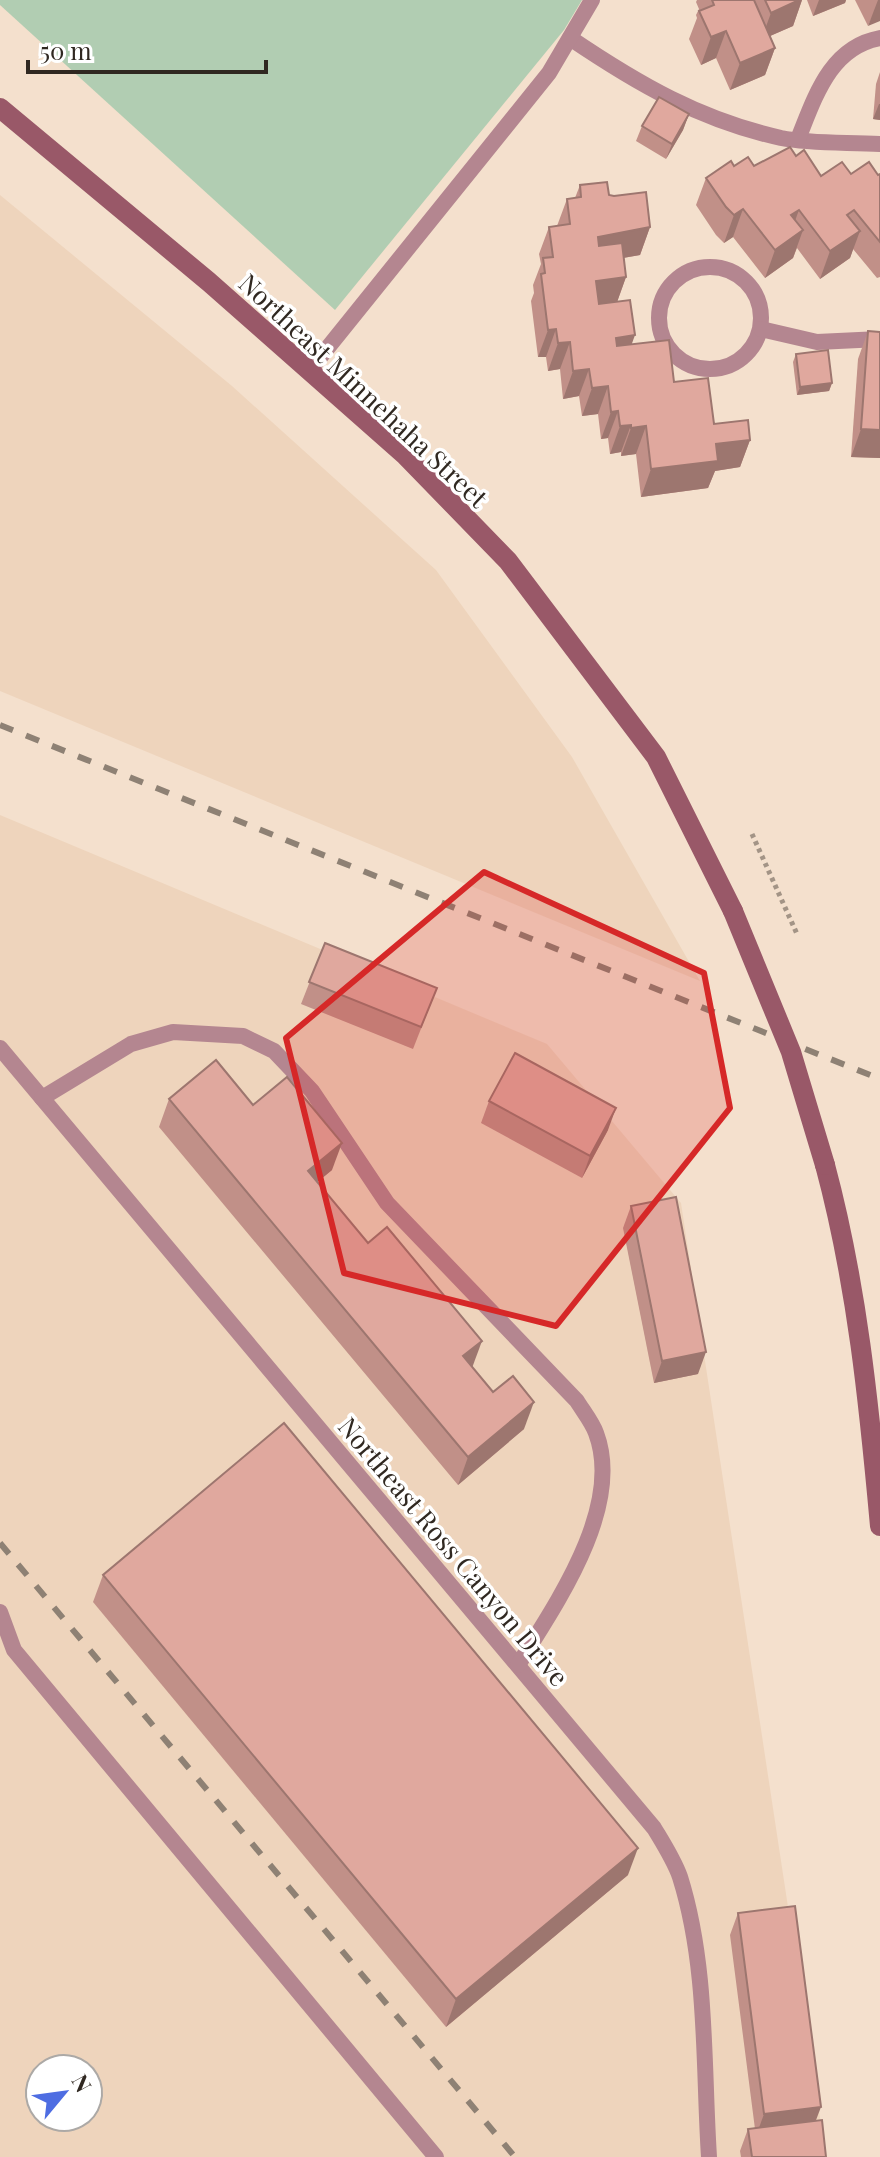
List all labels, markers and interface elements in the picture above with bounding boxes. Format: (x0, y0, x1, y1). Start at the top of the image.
scale bar (28, 24, 266, 74)
text: 50 m (40, 34, 92, 66)
street label: Northeast Minnehaha Street (232, 265, 496, 515)
street label: Northeast Ross Canyon Drive (331, 1409, 577, 1693)
north arrow (24, 2053, 104, 2133)
text: N (65, 2069, 99, 2097)

